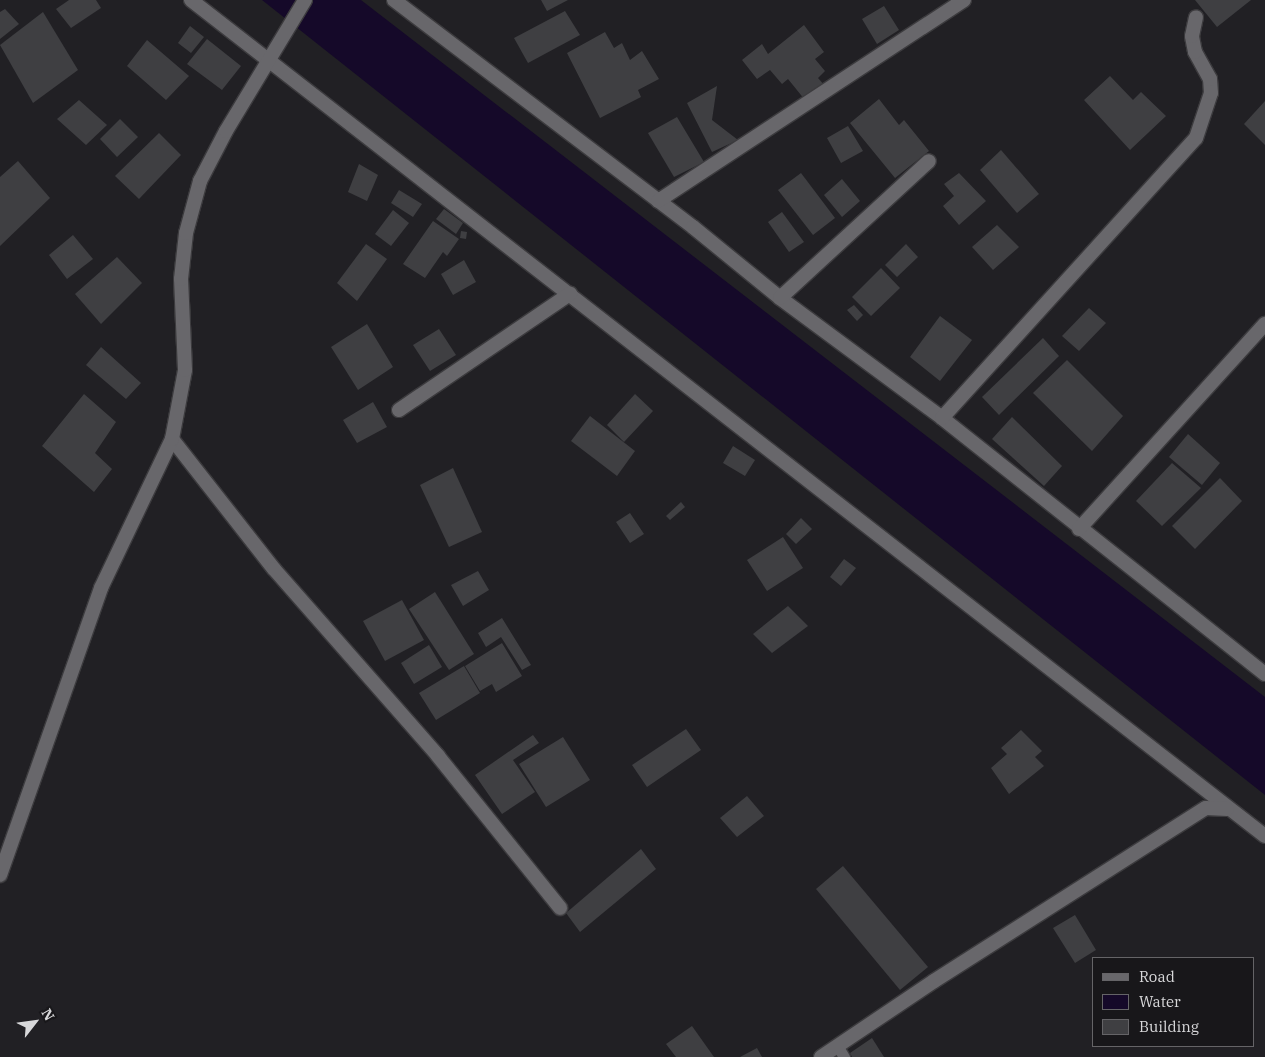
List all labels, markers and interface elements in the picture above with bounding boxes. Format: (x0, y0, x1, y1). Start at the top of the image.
legend (1092, 957, 1255, 1047)
text: Road (1139, 967, 1175, 986)
text: Water (1139, 992, 1181, 1011)
north arrow (10, 997, 60, 1047)
text: N (37, 1005, 59, 1024)
text: Building (1139, 1017, 1199, 1036)

